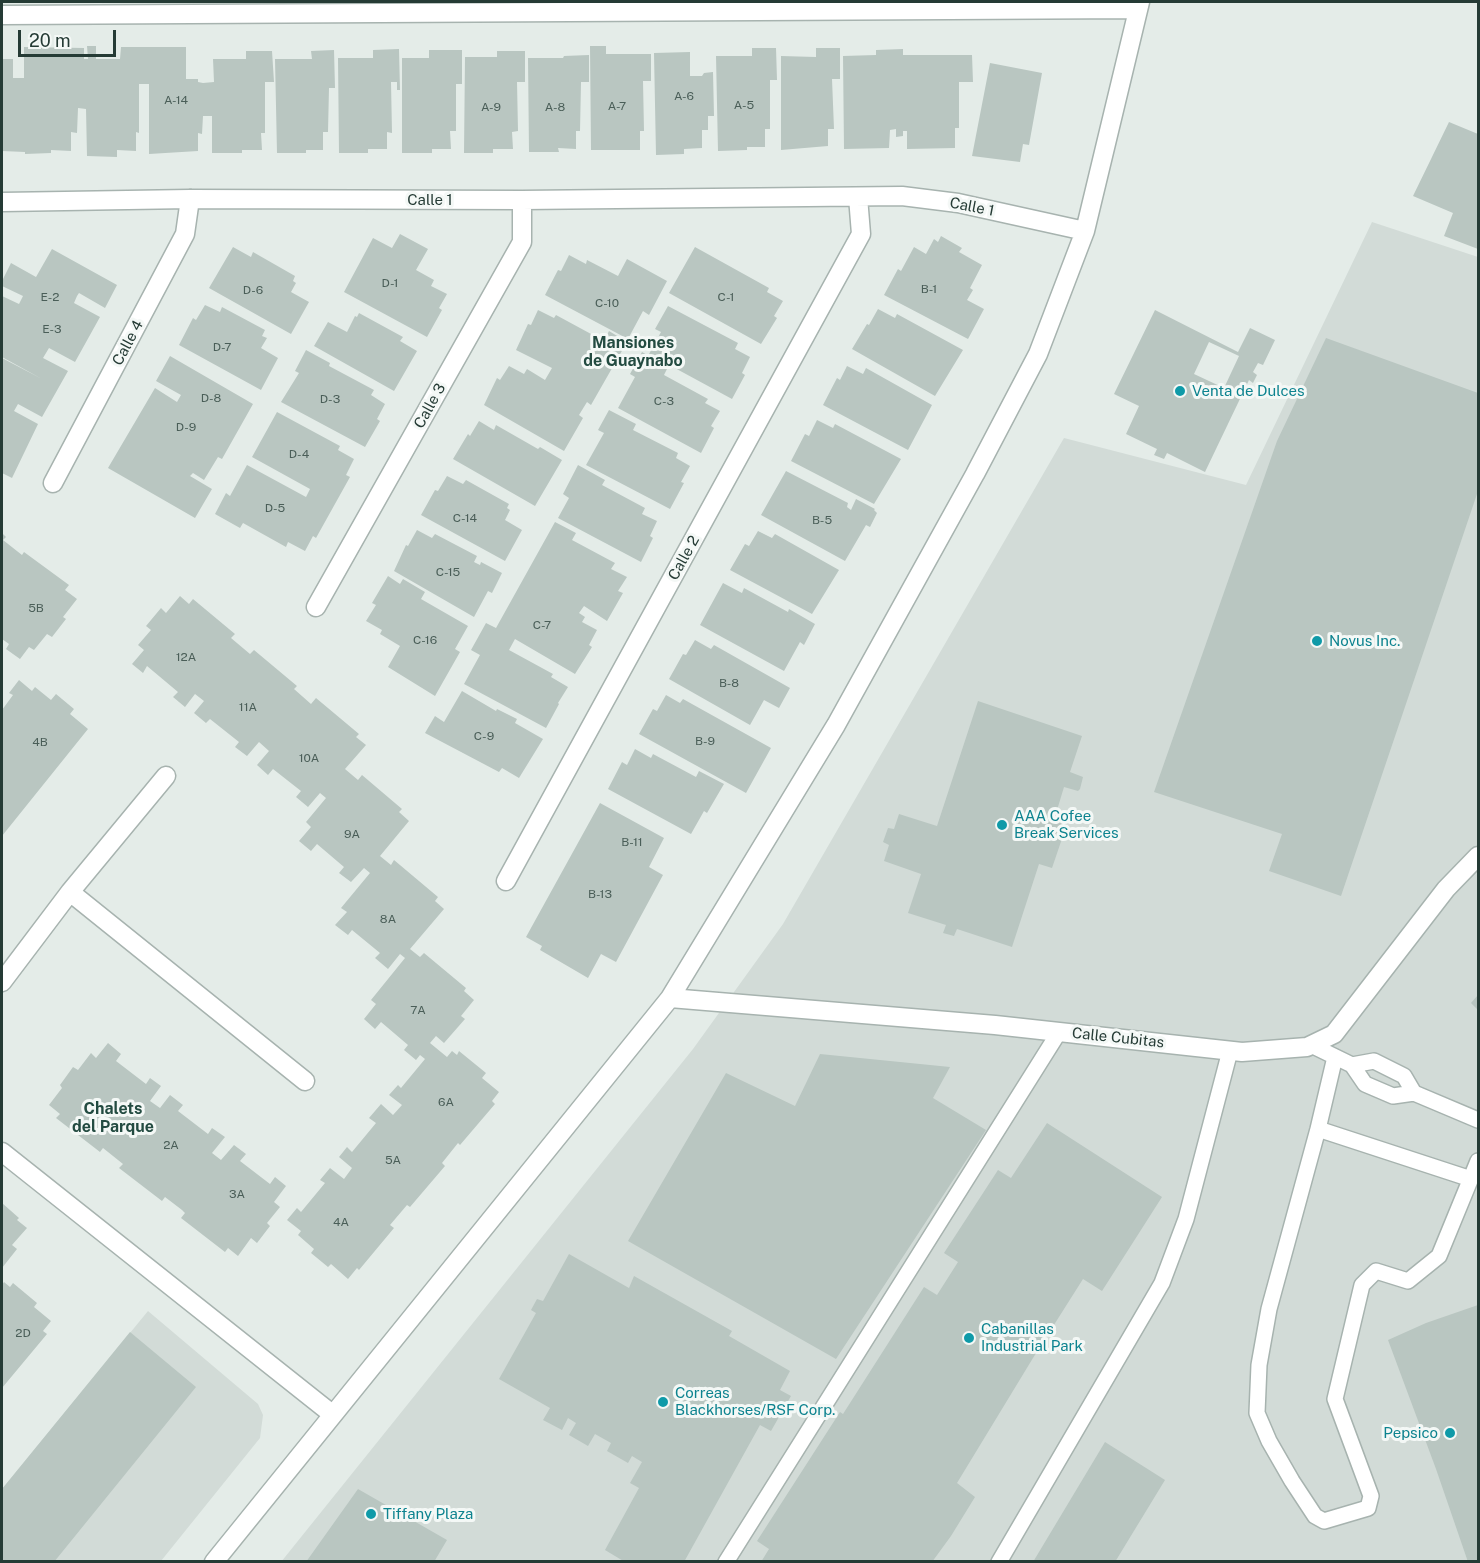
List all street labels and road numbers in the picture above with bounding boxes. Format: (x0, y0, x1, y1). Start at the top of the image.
street label: Calle 1 (407, 191, 453, 209)
street label: Calle 1 (948, 194, 996, 220)
street label: Calle 4 (109, 317, 147, 369)
street label: Calle 3 (410, 380, 450, 432)
street label: Calle 2 (664, 533, 704, 583)
street label: Calle Cubitas (1071, 1024, 1165, 1052)

